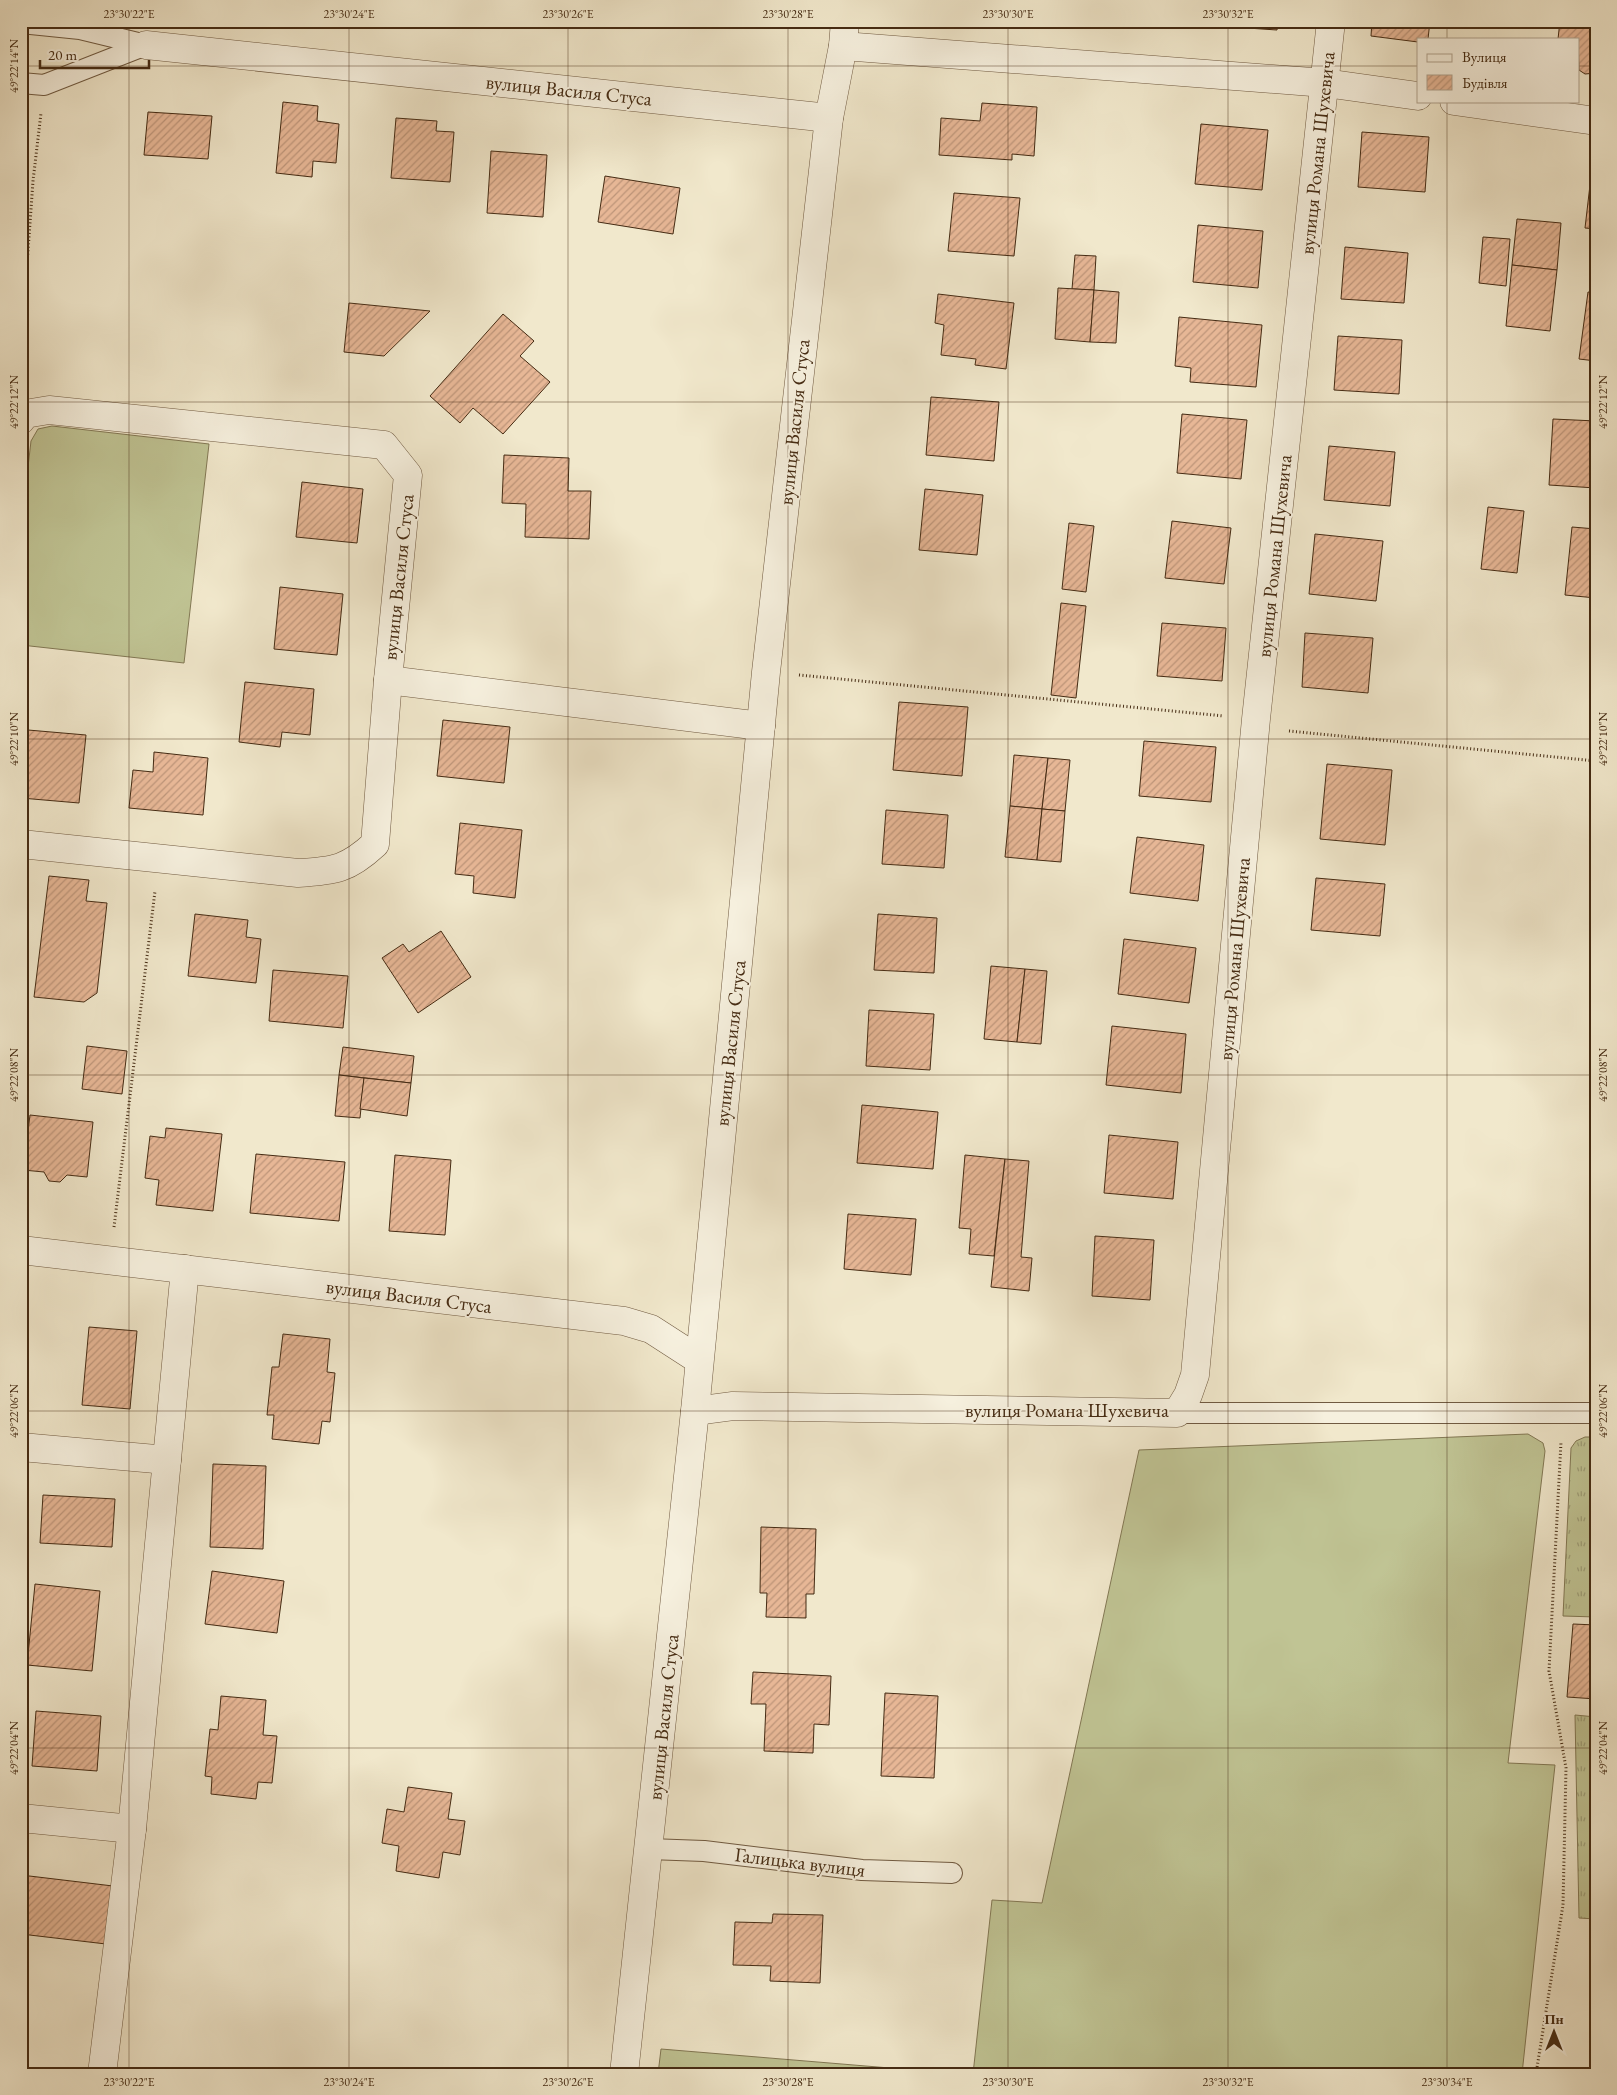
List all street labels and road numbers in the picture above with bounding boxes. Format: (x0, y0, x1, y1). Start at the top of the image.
street label: вулиця Романа Шухевича (1293, 50, 1341, 256)
street label: вулиця Василя Стуса (485, 68, 653, 112)
street label: вулиця Василя Стуса (772, 338, 816, 506)
street label: вулиця Романа Шухевича (1250, 453, 1298, 659)
street label: вулиця Василя Стуса (376, 493, 420, 661)
street label: вулиця Романа Шухевича (1212, 856, 1256, 1062)
street label: вулиця Василя Стуса (708, 959, 752, 1127)
street label: вулиця Василя Стуса (325, 1273, 493, 1319)
street label: вулиця Романа Шухевича (965, 1397, 1169, 1423)
street label: вулиця Василя Стуса (641, 1633, 685, 1801)
street label: Галицька вулиця (733, 1841, 867, 1883)

